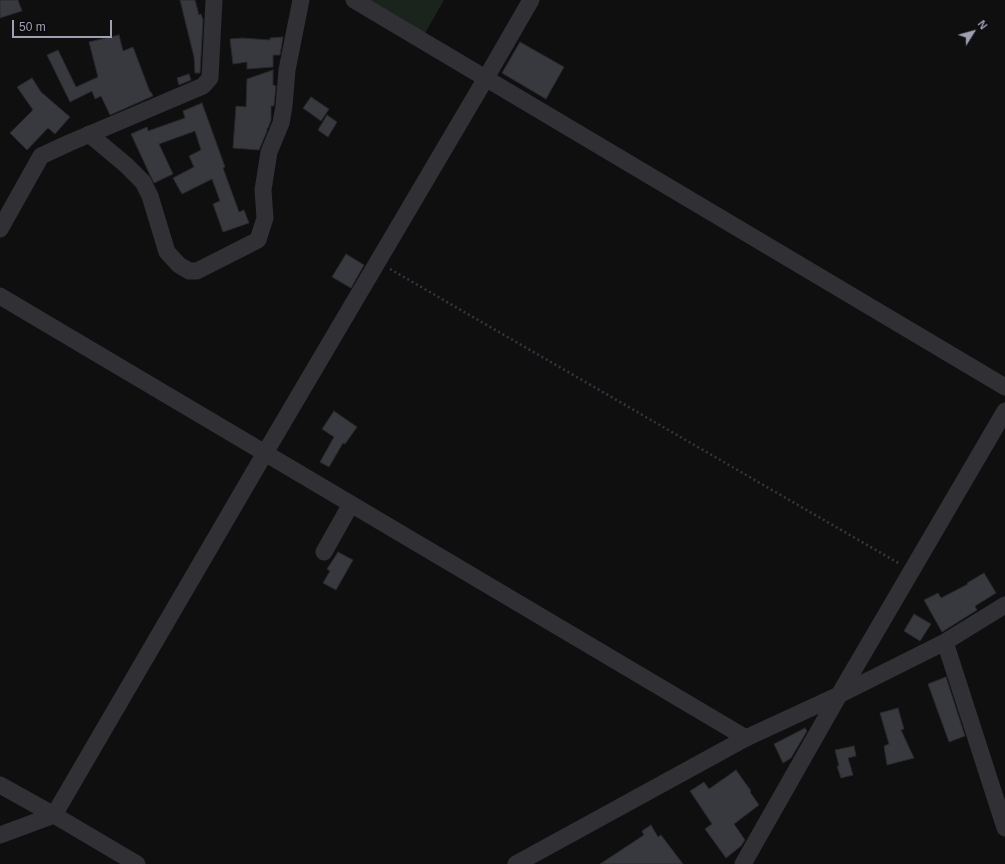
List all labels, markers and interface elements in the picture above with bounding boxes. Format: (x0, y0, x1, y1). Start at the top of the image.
scale bar (14, 12, 114, 38)
north arrow (953, 12, 993, 52)
text: N (975, 18, 990, 32)
text: 50 m (19, 20, 46, 34)

